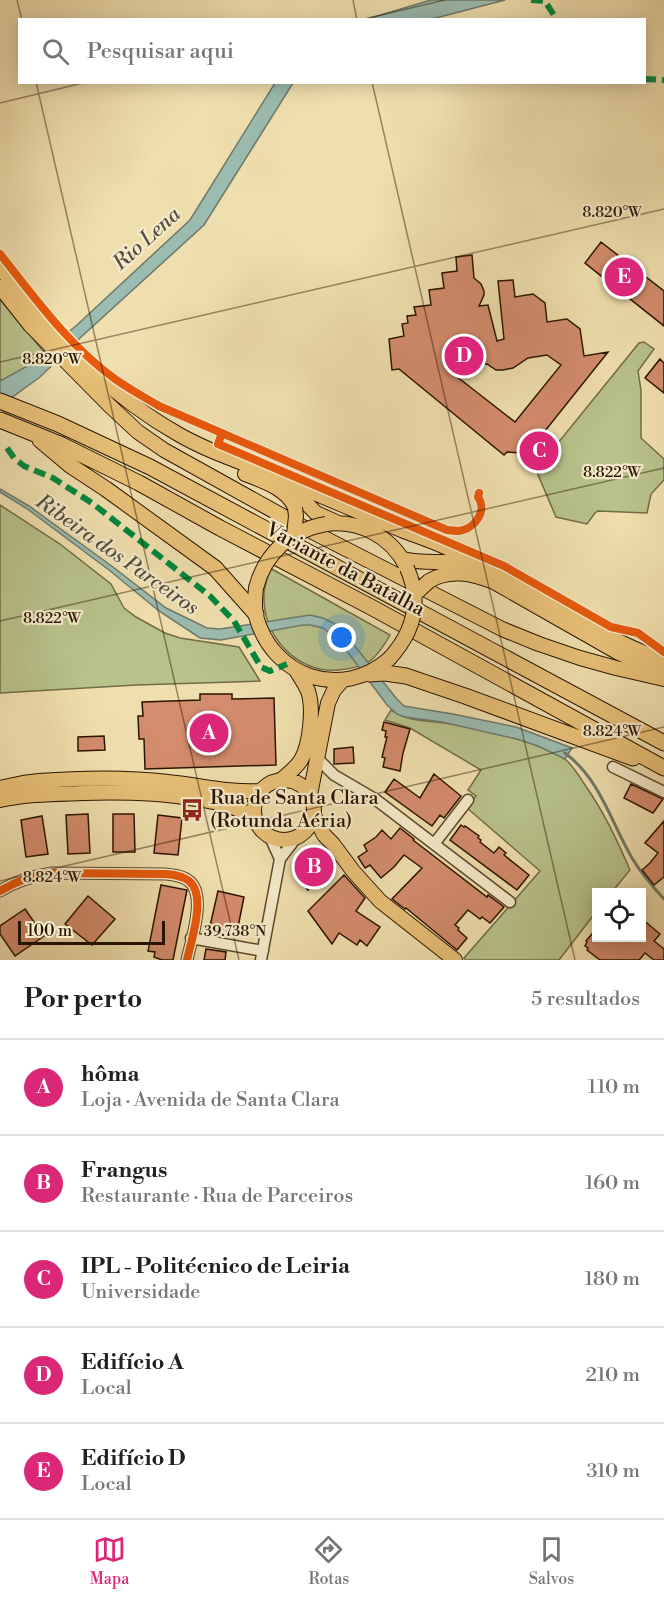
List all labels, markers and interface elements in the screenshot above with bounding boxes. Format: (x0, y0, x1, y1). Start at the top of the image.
search box (18, 18, 646, 84)
icon: search (39, 35, 72, 68)
text: Pesquisar aqui (87, 38, 234, 65)
water label: Rio Lena (107, 202, 187, 277)
text: 8.820°W (582, 203, 642, 222)
pin: E (604, 254, 644, 300)
pin: D (444, 334, 484, 378)
text: 8.820°W (22, 350, 82, 369)
pin: C (520, 428, 558, 474)
text: 8.822°W (583, 463, 641, 482)
water label: Ribeira dos Parceiros (30, 488, 204, 621)
street label: Variante da Batalha (260, 517, 430, 623)
text: 8.822°W (23, 609, 81, 628)
your location (327, 623, 356, 652)
pin: A (190, 710, 228, 756)
text: 8.824°W (583, 722, 642, 741)
place label: Rua de Santa Clara (Rotunda Aéria) (210, 786, 380, 834)
bus stop icon: Rua de Santa Clara (Rotunda Aéria) (179, 797, 205, 823)
pin: B (294, 844, 334, 890)
text: 8.824°W (23, 868, 82, 887)
map controls (592, 888, 646, 942)
button: locate (592, 888, 646, 942)
scale bar (18, 918, 165, 946)
text: 100 m (27, 921, 72, 941)
text: 39.738°N (204, 922, 266, 941)
text: Por perto (24, 983, 142, 1015)
text: 5 resultados (531, 987, 640, 1012)
text: hôma (81, 1061, 140, 1088)
text: A (36, 1075, 51, 1100)
text: 110 m (588, 1075, 640, 1100)
text: Loja · Avenida de Santa Clara (81, 1088, 340, 1113)
text: Frangus (81, 1157, 167, 1184)
text: B (36, 1171, 51, 1196)
text: 160 m (585, 1171, 640, 1196)
text: Restaurante · Rua de Parceiros (81, 1184, 353, 1209)
text: IPL - Politécnico de Leiria (81, 1253, 350, 1280)
text: C (36, 1267, 51, 1292)
text: 180 m (585, 1267, 640, 1292)
text: Universidade (81, 1280, 200, 1305)
text: Edifício A (81, 1349, 184, 1376)
text: D (36, 1363, 51, 1388)
text: 210 m (585, 1363, 640, 1388)
text: Local (81, 1376, 132, 1401)
text: Edifício D (81, 1445, 186, 1472)
text: E (37, 1459, 50, 1484)
text: 310 m (587, 1459, 640, 1484)
text: Local (81, 1472, 132, 1497)
tab: Mapa (90, 1533, 129, 1589)
tab: Rotas (309, 1533, 349, 1589)
tab: Salvos (529, 1533, 574, 1589)

